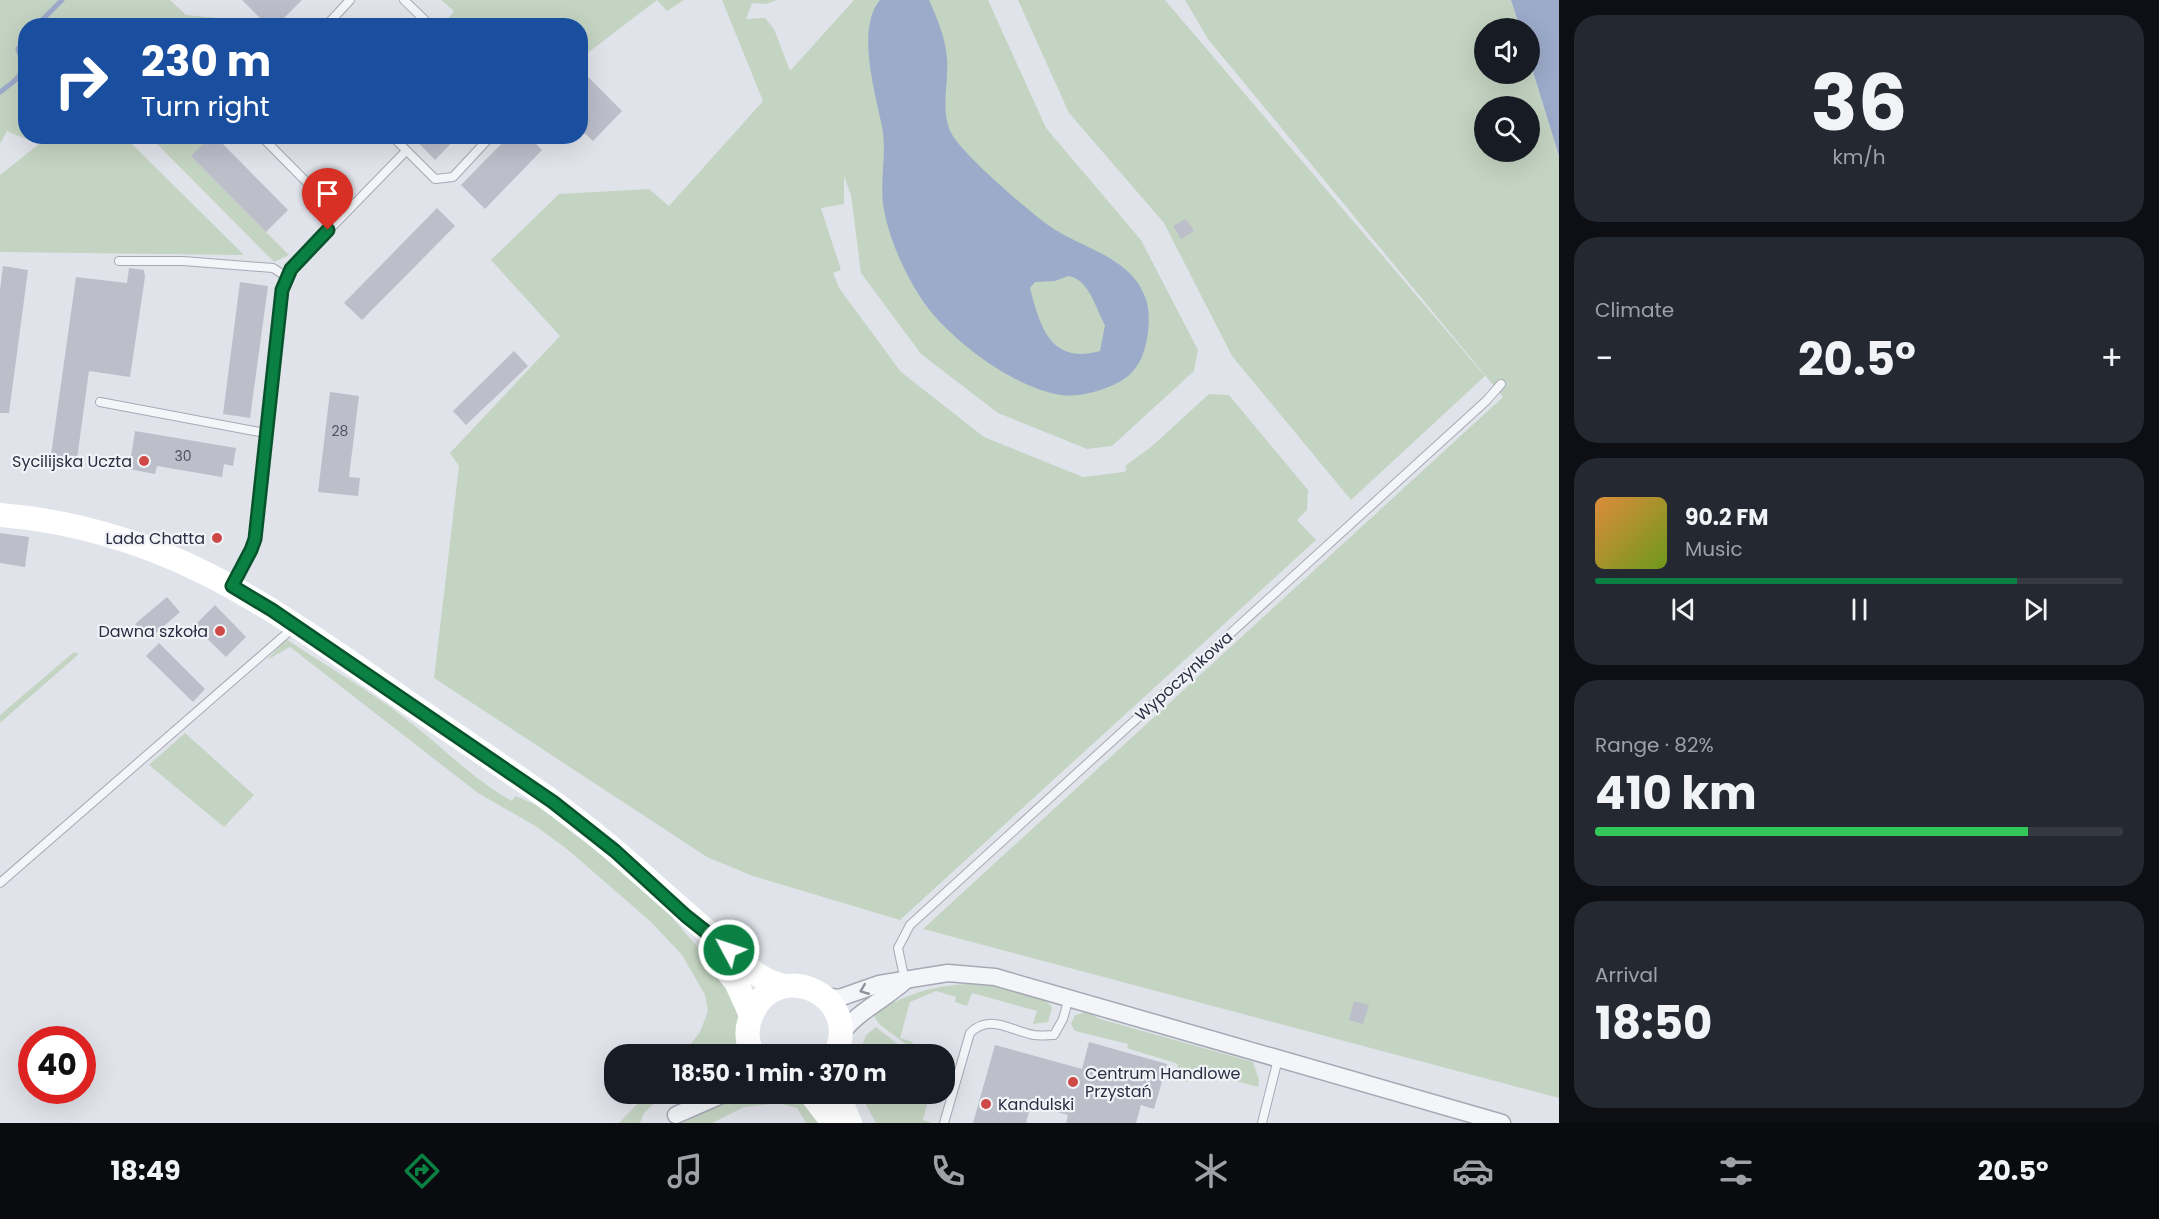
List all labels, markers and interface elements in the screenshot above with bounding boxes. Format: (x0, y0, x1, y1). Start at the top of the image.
map controls (1474, 18, 1540, 162)
button: sound (1474, 18, 1540, 84)
text: 230 m (141, 32, 271, 91)
icon: right (42, 42, 120, 120)
text: 36 (1811, 48, 1907, 157)
text: Turn right (141, 88, 270, 125)
button: search (1474, 96, 1540, 162)
text: km/h (1832, 143, 1886, 171)
pin (302, 168, 353, 230)
icon: arrive (311, 177, 344, 210)
text: Climate (1595, 296, 1674, 324)
text: 20.5° (1798, 328, 1916, 391)
text: − (1595, 335, 1613, 382)
text: + (2100, 335, 2123, 382)
house number: 28 (332, 421, 349, 441)
house number: 30 (174, 446, 192, 466)
place label: Sycilijska Uczta (12, 450, 132, 473)
marker: Sycilijska Uczta (137, 454, 151, 468)
text: 90.2 FM (1685, 502, 1769, 533)
place label: Lada Chatta (105, 527, 205, 550)
marker: Lada Chatta (210, 531, 224, 545)
text: Music (1685, 535, 1743, 563)
icon: previous (1667, 593, 1700, 626)
icon: pause (1843, 593, 1876, 626)
icon: next (2019, 593, 2052, 626)
place label: Dawna szkoła (98, 620, 208, 643)
marker: Dawna szkoła (213, 624, 227, 638)
street label: Wypoczynkowa (1130, 626, 1238, 726)
text: Range · 82% (1595, 731, 1714, 759)
text: 410 km (1595, 762, 1757, 825)
position arrow (697, 918, 761, 982)
text: Arrival (1595, 961, 1658, 989)
one-way arrow (860, 983, 871, 995)
text: 18:50 (1595, 992, 1712, 1055)
speed limit sign: 40 (18, 1026, 96, 1104)
text: 18:50 · 1 min · 370 m (672, 1058, 887, 1089)
place label: Centrum Handlowe Przystań (1085, 1062, 1241, 1103)
marker: Centrum Handlowe Przystań (1066, 1075, 1080, 1089)
place label: Kandulski (998, 1093, 1074, 1116)
marker: Kandulski (979, 1097, 993, 1111)
icon: directions (401, 1150, 443, 1192)
icon: music (664, 1150, 706, 1192)
icon: phone (927, 1150, 969, 1192)
icon: climate (1190, 1150, 1232, 1192)
icon: car (1452, 1150, 1494, 1192)
icon: filters (1715, 1150, 1757, 1192)
text: 18:49 (110, 1152, 181, 1189)
text: 20.5° (1978, 1152, 2049, 1189)

